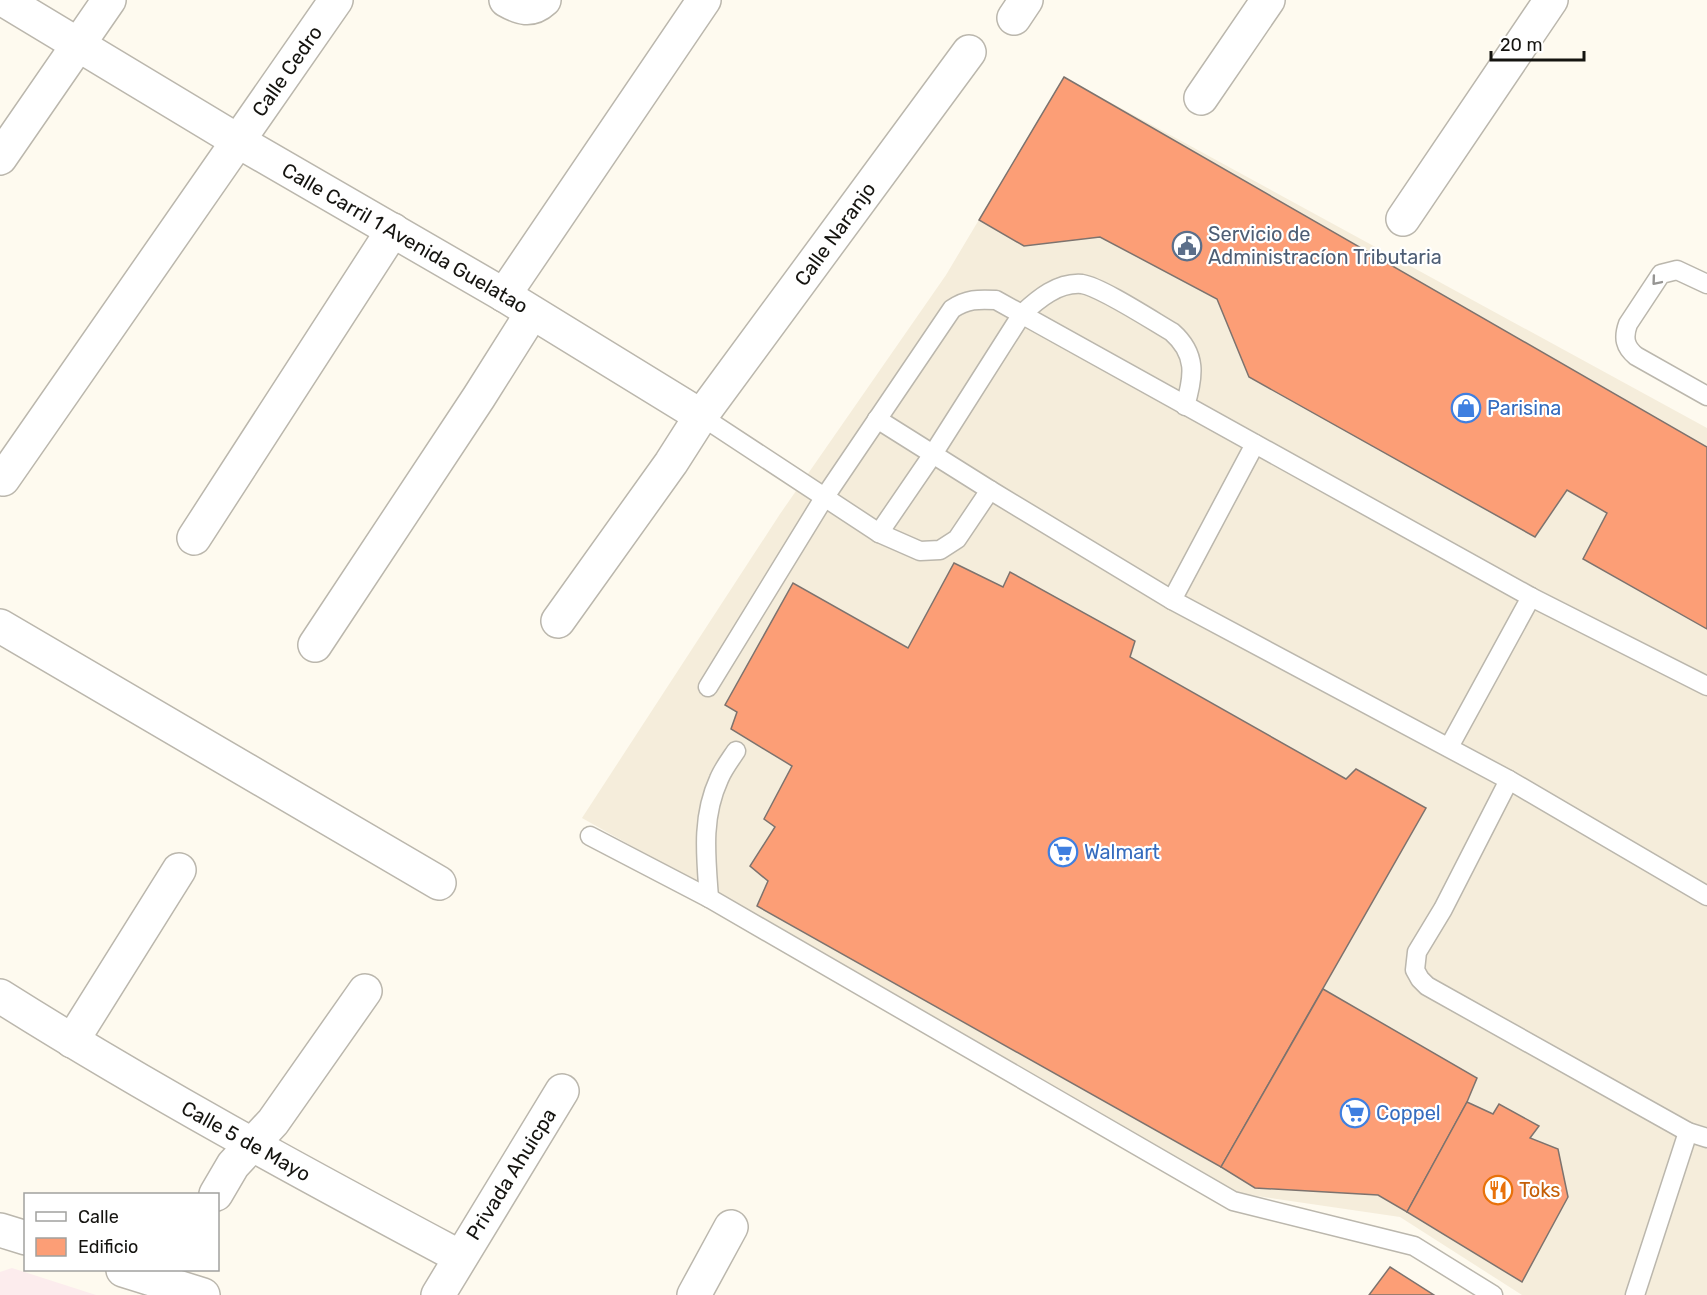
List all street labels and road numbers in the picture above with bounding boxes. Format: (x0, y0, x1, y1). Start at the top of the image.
street label: Calle Cedro (247, 21, 327, 121)
street label: Calle Carril 1 Avenida Guelatao (278, 158, 532, 318)
street label: Calle Naranjo (789, 177, 881, 291)
street label: Calle 5 de Mayo (177, 1096, 315, 1186)
street label: Privada Ahuicpa (461, 1104, 561, 1244)

